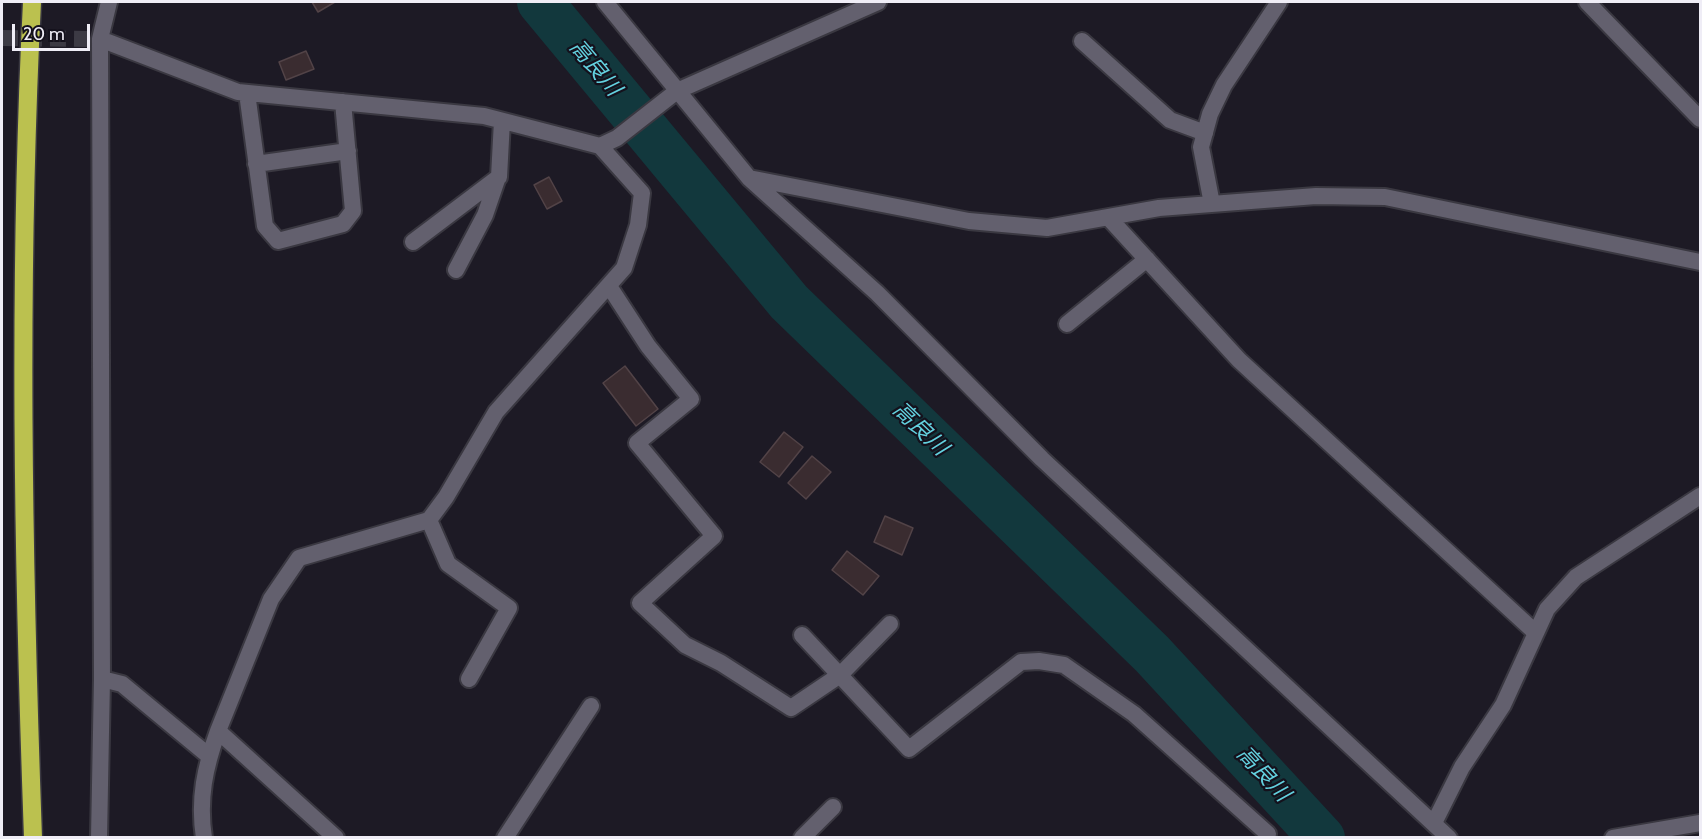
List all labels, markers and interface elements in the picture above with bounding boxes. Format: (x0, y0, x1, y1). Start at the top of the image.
scale bar (15, 12, 93, 50)
text: 20 m (23, 23, 65, 45)
water label: 高良川 (564, 34, 626, 102)
water label: 高良川 (887, 397, 953, 461)
water label: 高良川 (1231, 741, 1295, 807)

